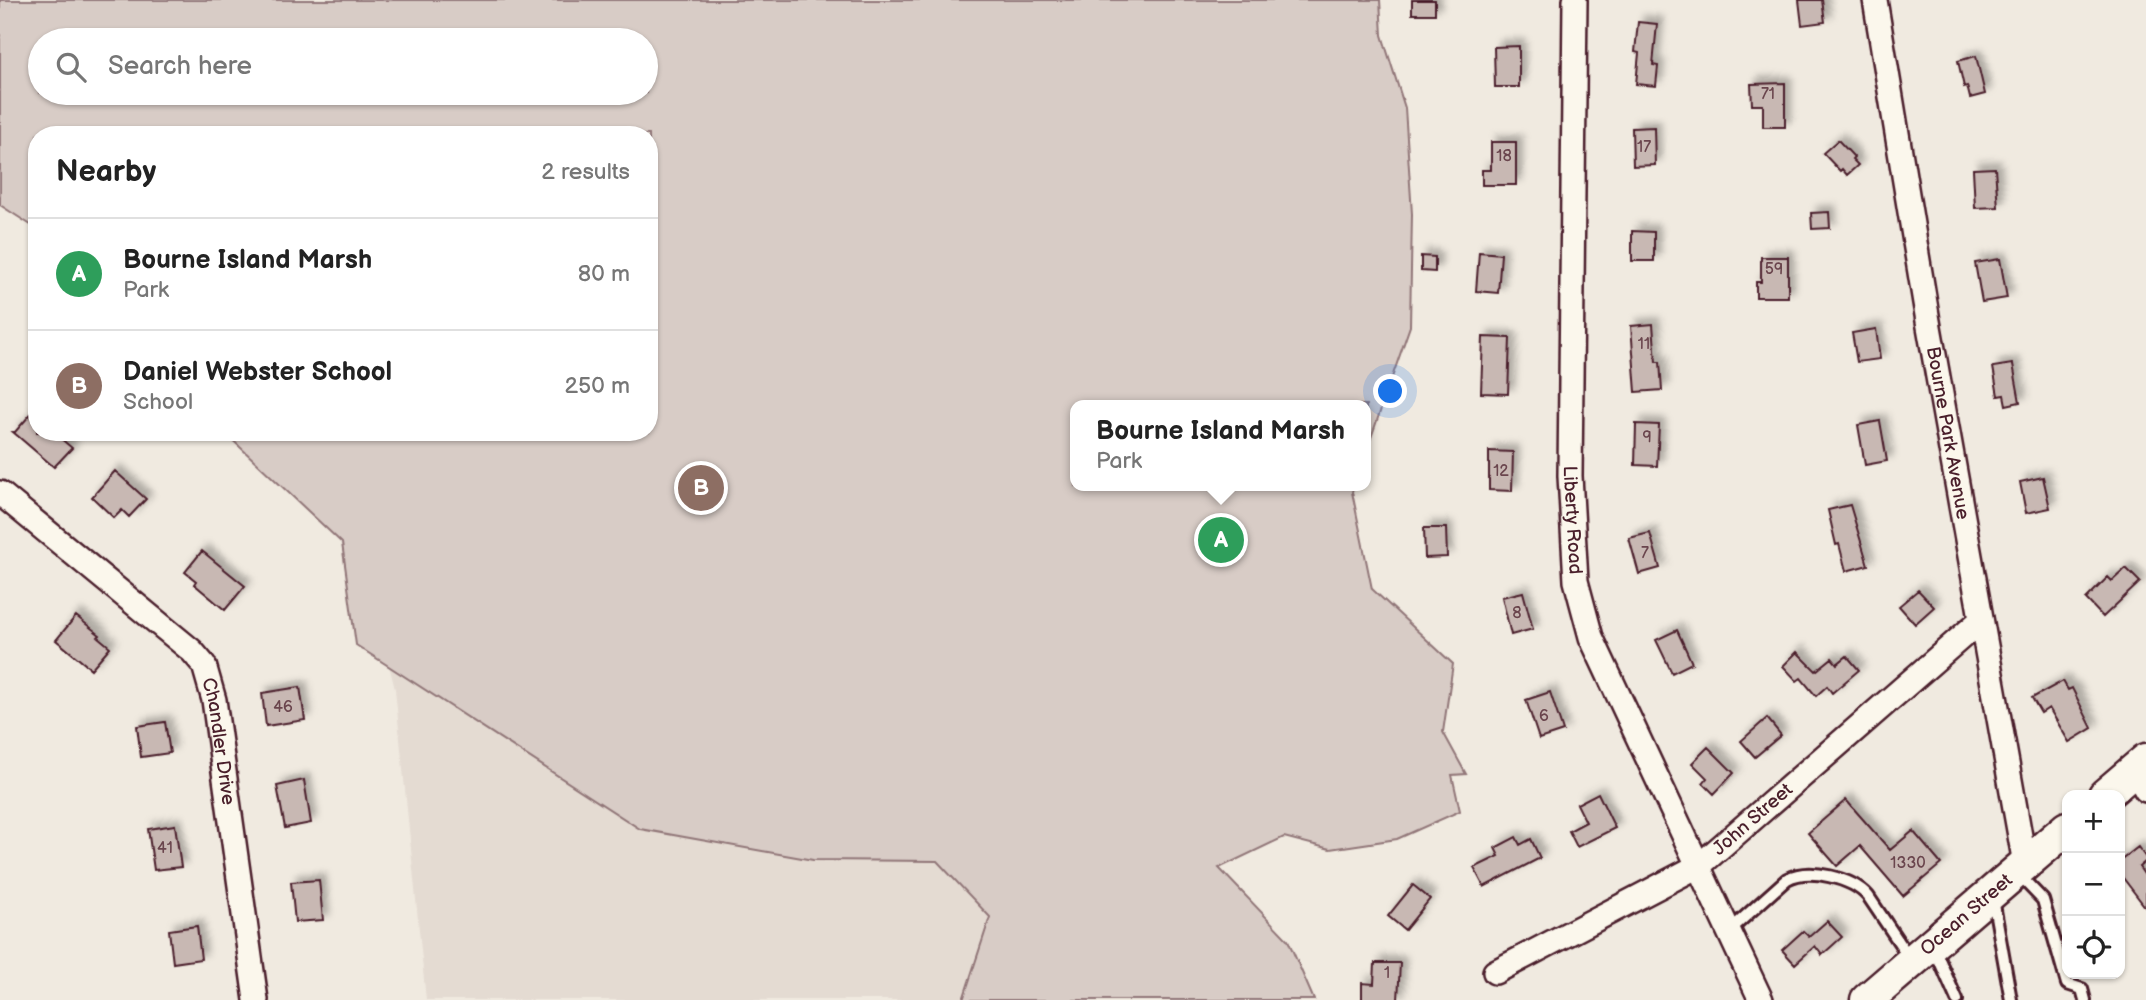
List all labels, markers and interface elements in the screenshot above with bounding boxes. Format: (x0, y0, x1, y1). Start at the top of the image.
search box (28, 28, 658, 105)
icon: search (52, 48, 90, 86)
text: Search here (108, 51, 252, 82)
house number: 71 (1761, 85, 1775, 104)
house number: 17 (1637, 138, 1651, 157)
house number: 18 (1496, 147, 1512, 166)
text: Nearby (56, 154, 156, 190)
text: 2 results (541, 158, 630, 186)
text: Bourne Island Marsh (123, 245, 372, 276)
text: A (72, 260, 86, 288)
text: 80 m (578, 260, 630, 288)
house number: 59 (1765, 260, 1783, 279)
text: Park (123, 276, 169, 304)
house number: 11 (1638, 335, 1650, 354)
street label: Bourne Park Avenue (1921, 345, 1975, 521)
text: Daniel Webster School (123, 357, 392, 388)
text: B (71, 372, 87, 400)
text: 250 m (564, 372, 630, 400)
your location (1373, 374, 1407, 408)
text: School (123, 388, 193, 416)
popup (1070, 400, 1371, 491)
text: Bourne Island Marsh (1096, 416, 1345, 447)
house number: 9 (1642, 428, 1652, 447)
text: Park (1096, 447, 1142, 475)
pin: B (678, 462, 724, 514)
house number: 12 (1493, 462, 1509, 481)
street label: Liberty Road (1558, 465, 1587, 575)
pin: A (1198, 514, 1244, 566)
house number: 7 (1641, 544, 1649, 563)
house number: 8 (1512, 604, 1522, 623)
street label: Chandler Drive (197, 675, 240, 806)
house number: 46 (273, 698, 293, 717)
house number: 6 (1539, 707, 1549, 726)
street label: John Street (1708, 778, 1797, 860)
map controls (2062, 790, 2125, 979)
button: + (2062, 790, 2125, 853)
house number: 41 (157, 839, 173, 858)
button: − (2062, 853, 2125, 916)
house number: 1330 (1890, 854, 1926, 873)
street label: Ocean Street (1916, 869, 2017, 960)
button: locate (2062, 916, 2125, 979)
house number: 1 (1384, 964, 1390, 983)

